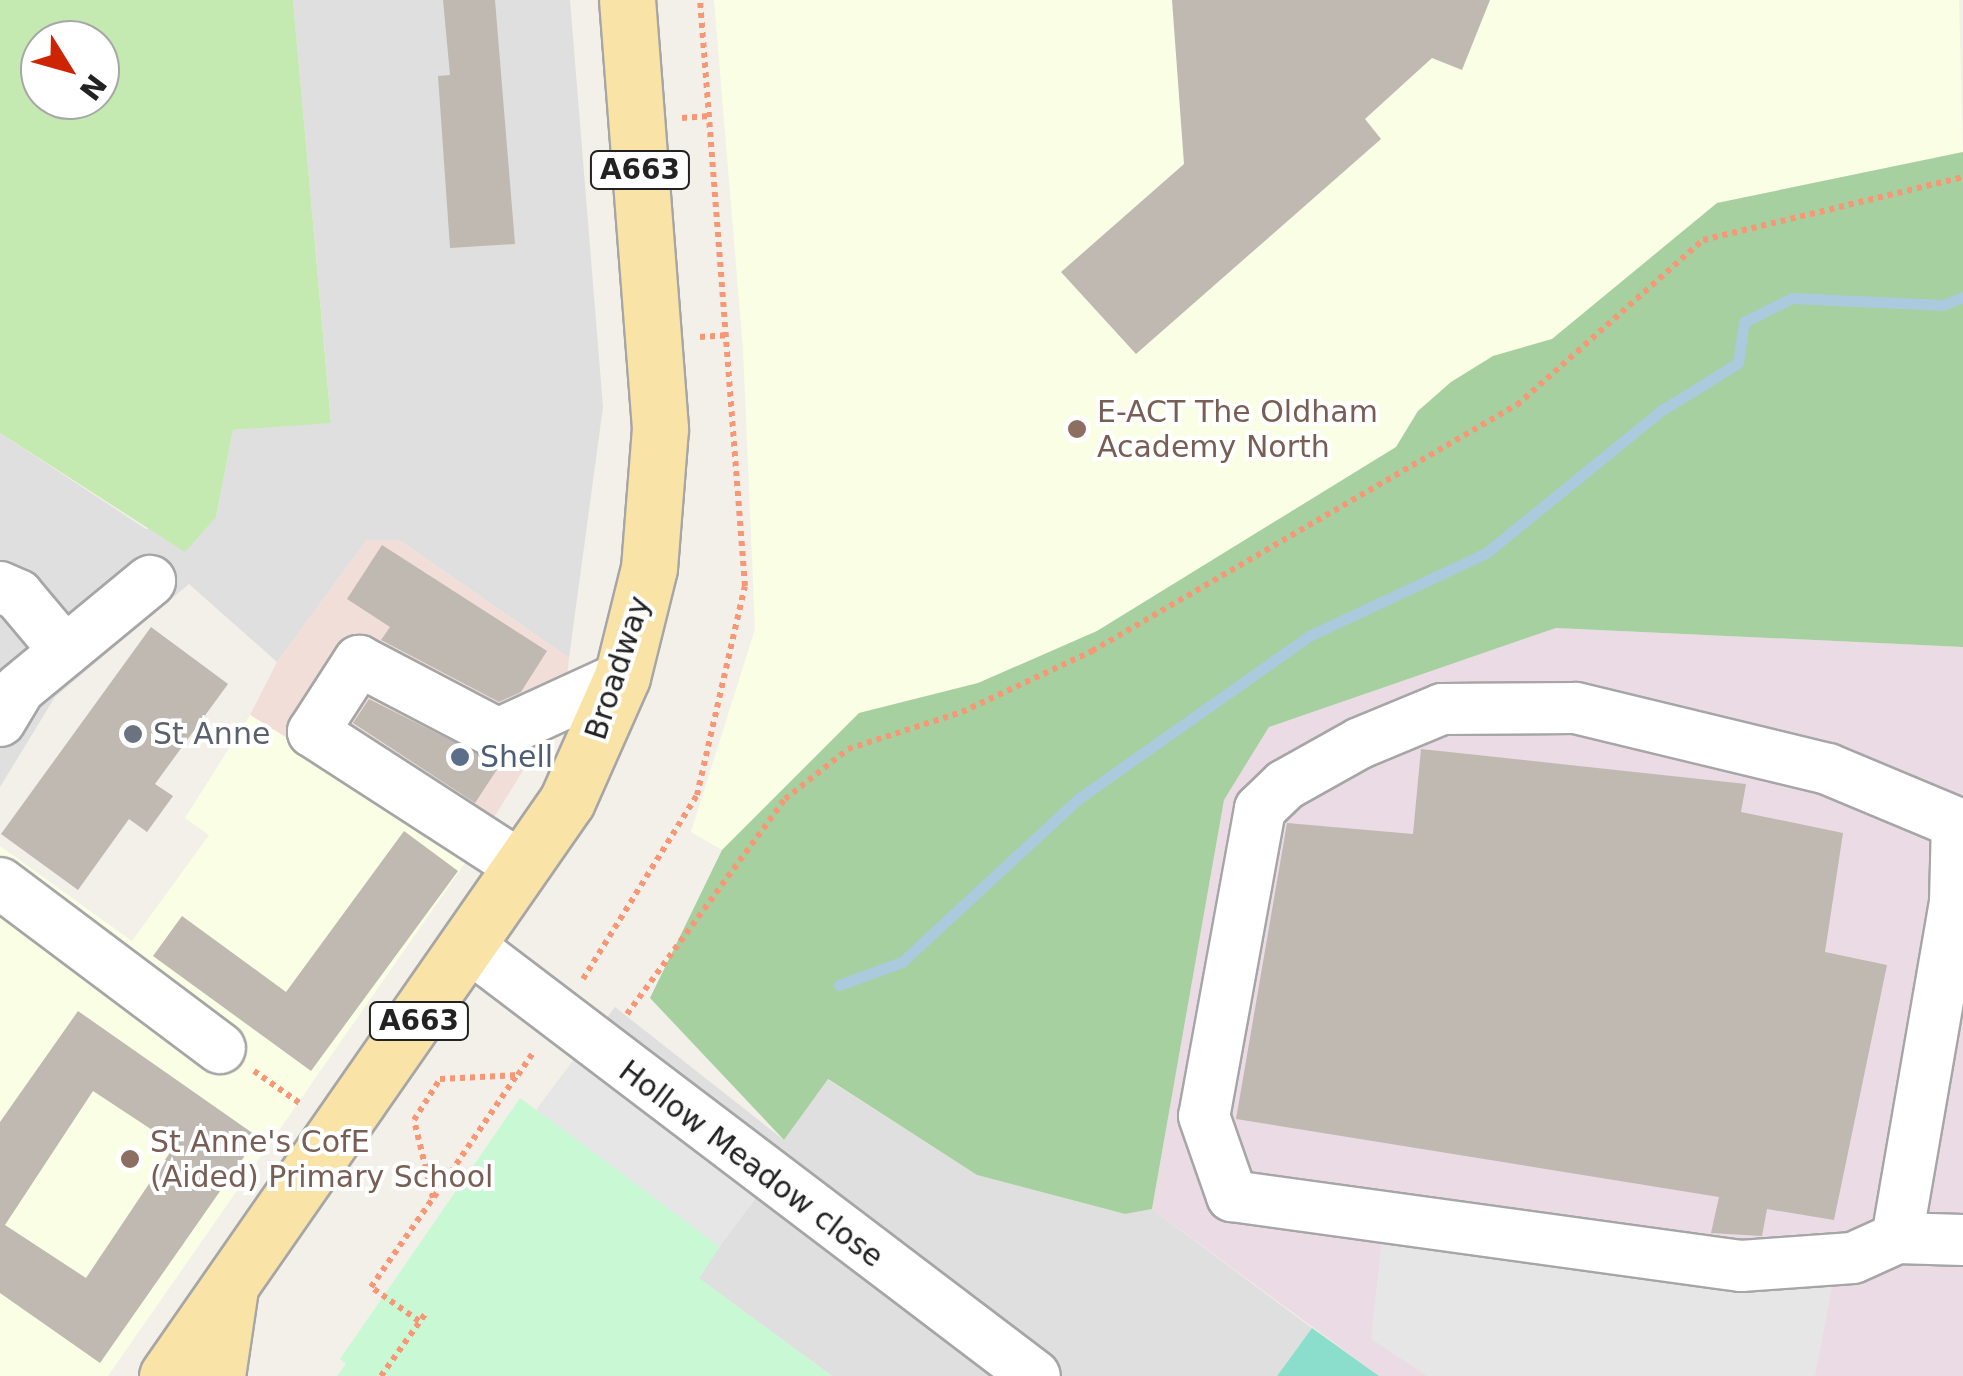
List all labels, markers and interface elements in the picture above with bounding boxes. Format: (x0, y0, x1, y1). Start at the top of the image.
north arrow (20, 20, 120, 120)
text: N (73, 68, 113, 106)
road number: A663 (588, 147, 692, 193)
place label: E-ACT The Oldham Academy North (1097, 394, 1378, 464)
marker: E-ACT The Oldham Academy North (1066, 418, 1088, 440)
street label: Broadway (578, 592, 658, 744)
place label: St Anne (153, 716, 270, 752)
marker: St Anne (122, 723, 144, 745)
place label: Shell (480, 739, 553, 775)
marker: Shell (449, 746, 471, 768)
road number: A663 (366, 998, 472, 1044)
street label: Hollow Meadow close (612, 1053, 890, 1275)
place label: St Anne's CofE (Aided) Primary School (150, 1124, 493, 1194)
marker: St Anne's CofE (Aided) Primary School (119, 1148, 141, 1170)

